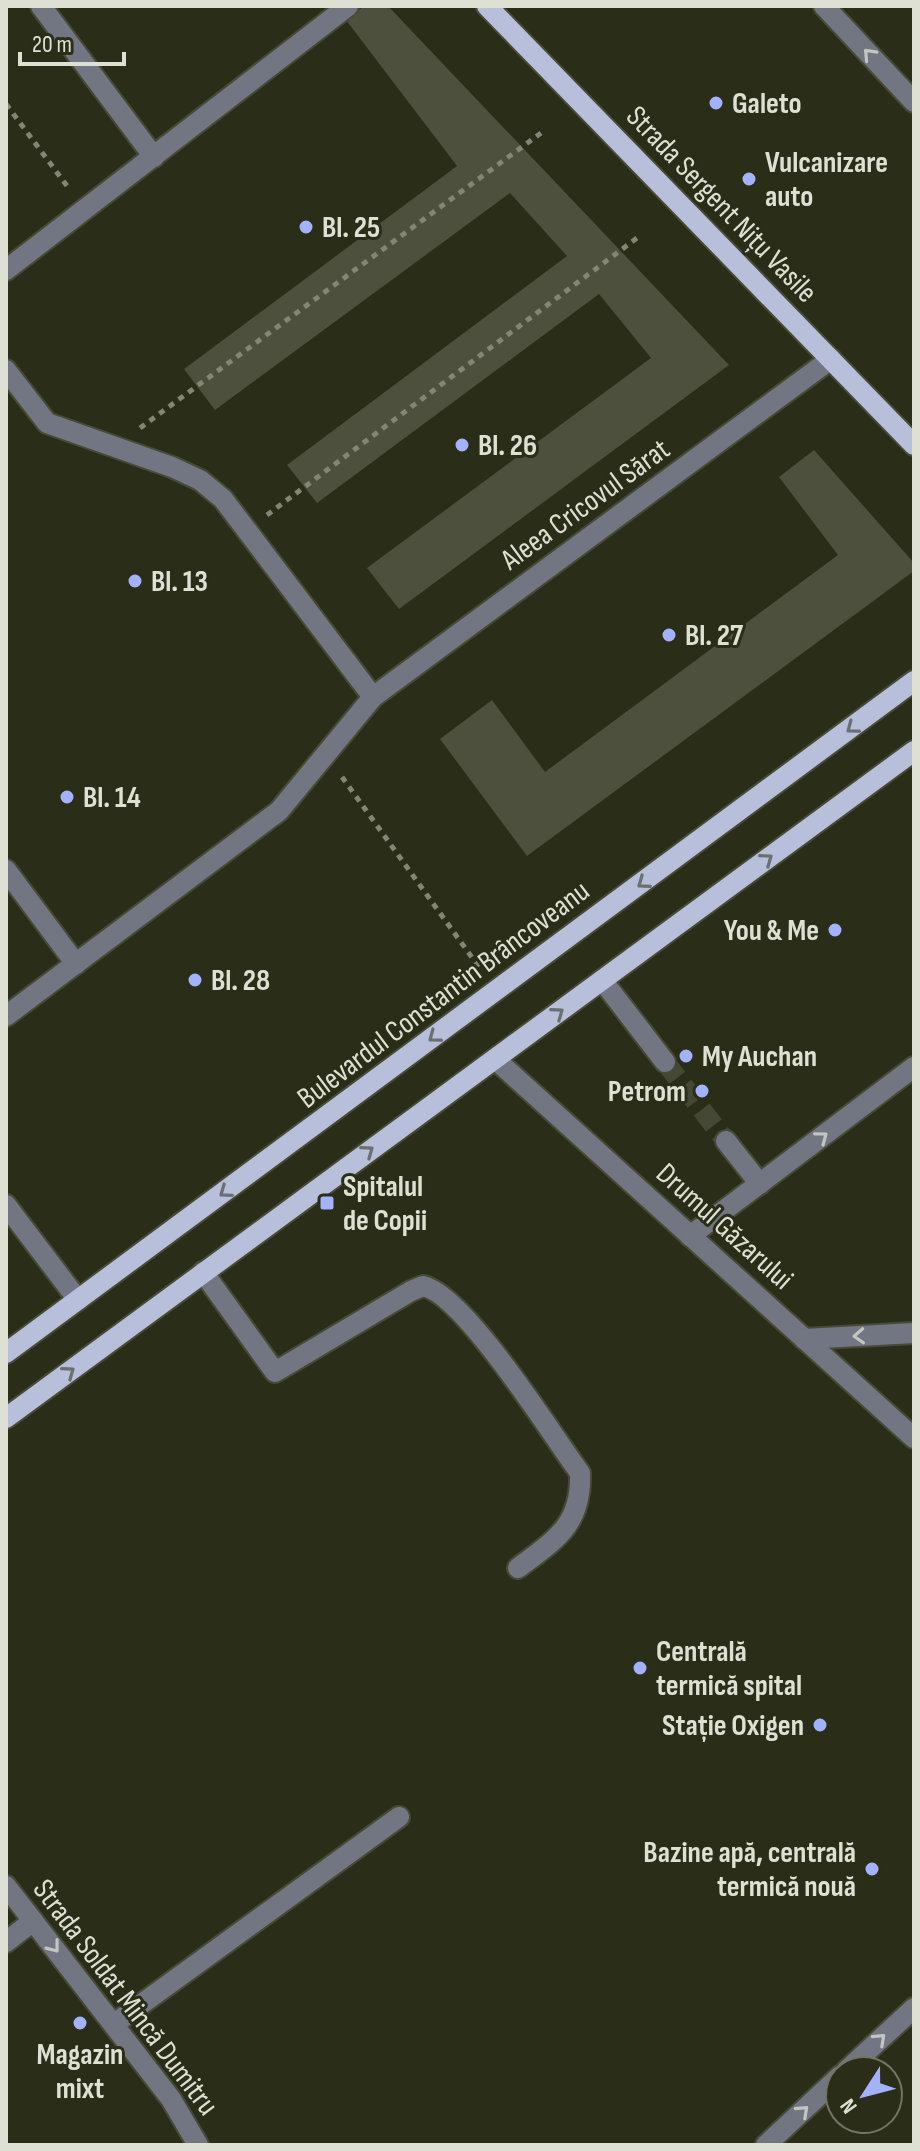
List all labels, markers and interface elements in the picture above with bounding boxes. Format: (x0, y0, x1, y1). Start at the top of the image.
scale bar (20, 16, 124, 66)
text: 20 m (32, 30, 72, 59)
one-way arrow (863, 49, 878, 63)
place label: Galeto (732, 86, 802, 122)
marker: Galeto (707, 94, 725, 112)
street label: Strada Sergent Nițu Vasile (618, 99, 824, 311)
place label: Vulcanizare auto (765, 145, 888, 215)
marker: Vulcanizare auto (740, 170, 758, 188)
place label: Bl. 25 (322, 210, 380, 246)
marker: Bl. 25 (297, 218, 315, 236)
place label: Bl. 26 (478, 428, 537, 464)
street label: Aleea Cricovul Sărat (493, 432, 677, 579)
marker: Bl. 26 (453, 436, 471, 454)
place label: Bl. 13 (151, 564, 208, 600)
marker: Bl. 13 (126, 572, 144, 590)
place label: Bl. 27 (685, 618, 744, 654)
marker: Bl. 27 (660, 626, 678, 644)
one-way arrow (846, 718, 860, 732)
place label: Bl. 14 (83, 780, 141, 816)
marker: Bl. 14 (58, 788, 76, 806)
one-way arrow (759, 854, 773, 868)
street label: Bulevardul Constantin Brâncoveanu (291, 873, 597, 1116)
one-way arrow (637, 873, 651, 887)
place label: You & Me (724, 913, 819, 949)
marker: You & Me (826, 921, 844, 939)
place label: Bl. 28 (211, 963, 270, 999)
marker: Bl. 28 (186, 971, 204, 989)
one-way arrow (549, 1008, 564, 1022)
one-way arrow (428, 1027, 442, 1042)
place label: My Auchan (702, 1039, 817, 1075)
marker: My Auchan (677, 1047, 695, 1065)
place label: Petrom (608, 1074, 686, 1110)
marker: Petrom (693, 1082, 711, 1100)
one-way arrow (813, 1132, 828, 1146)
one-way arrow (360, 1146, 374, 1161)
street label: Drumul Găzarului (649, 1156, 800, 1298)
place label: Spitalul de Copii (343, 1169, 427, 1239)
one-way arrow (219, 1183, 234, 1197)
marker: Spitalul de Copii (318, 1194, 336, 1212)
one-way arrow (852, 1328, 865, 1345)
one-way arrow (60, 1367, 75, 1381)
place label: Centrală termică spital (656, 1634, 802, 1704)
marker: Centrală termică spital (631, 1659, 649, 1677)
place label: Stație Oxigen (662, 1708, 804, 1744)
marker: Stație Oxigen (811, 1716, 829, 1734)
place label: Bazine apă, centrală termică nouă (643, 1835, 856, 1905)
marker: Bazine apă, centrală termică nouă (863, 1860, 881, 1878)
street label: Strada Soldat Mincă Dumitru (25, 1873, 226, 2123)
one-way arrow (44, 1938, 59, 1952)
marker: Magazin mixt (71, 2014, 89, 2032)
one-way arrow (871, 2034, 885, 2049)
place label: Magazin mixt (37, 2037, 123, 2107)
north arrow (824, 2055, 904, 2135)
text: N (835, 2093, 863, 2119)
one-way arrow (794, 2105, 808, 2120)

